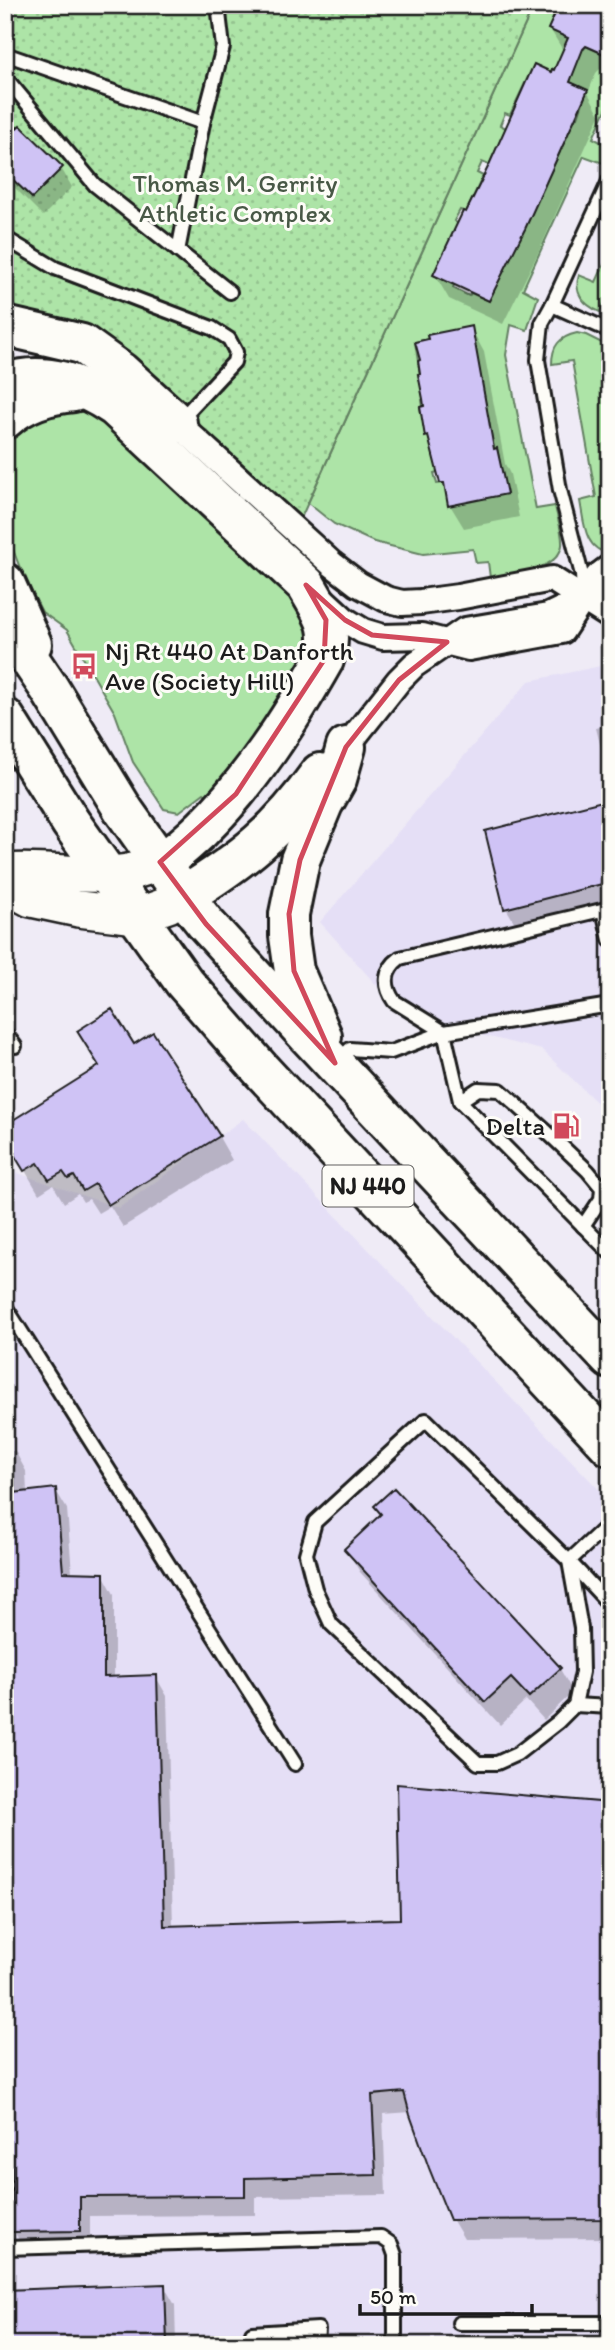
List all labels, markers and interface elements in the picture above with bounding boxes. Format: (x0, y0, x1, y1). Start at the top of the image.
park label: Thomas M. Gerrity Athletic Complex (133, 167, 337, 229)
place label: Nj Rt 440 At Danforth Ave (Society Hill) (105, 635, 354, 697)
bus stop icon: Nj Rt 440 At Danforth Ave (Society Hill) (69, 651, 99, 681)
place label: Delta (486, 1110, 545, 1142)
fuel station icon: Delta (551, 1111, 581, 1141)
road number: NJ 440 (322, 1166, 414, 1206)
scale bar (360, 2273, 531, 2317)
text: 50 m (370, 2284, 417, 2309)

